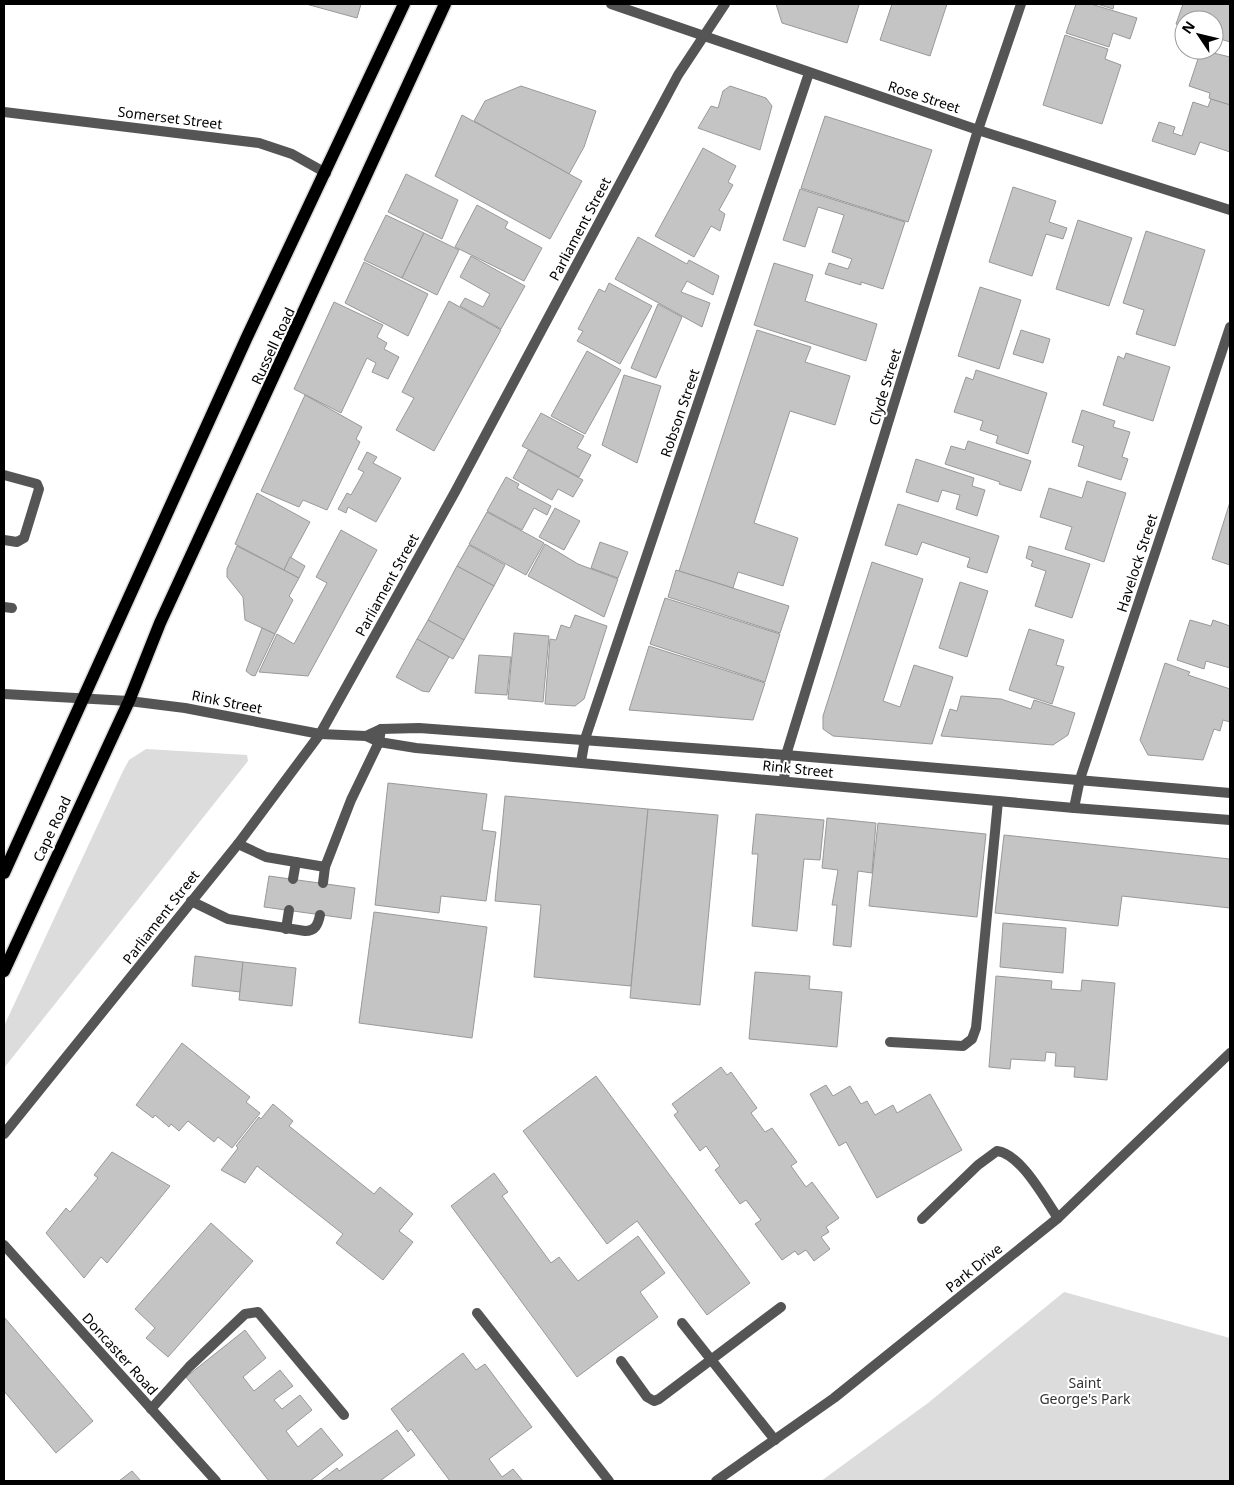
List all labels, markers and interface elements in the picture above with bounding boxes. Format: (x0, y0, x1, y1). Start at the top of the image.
north arrow (1174, 10, 1224, 60)
text: N (1177, 17, 1199, 37)
street label: Rose Street (886, 76, 963, 117)
street label: Somerset Street (117, 102, 223, 133)
street label: Parliament Street (544, 174, 615, 284)
street label: Russell Road (246, 304, 299, 388)
street label: Clyde Street (864, 346, 905, 427)
street label: Robson Street (656, 366, 704, 460)
street label: Havelock Street (1112, 511, 1161, 614)
street label: Parliament Street (350, 530, 423, 639)
street label: Rink Street (190, 685, 264, 718)
street label: Rink Street (762, 755, 834, 782)
street label: Cape Road (28, 793, 75, 865)
street label: Parliament Street (118, 866, 203, 968)
street label: Park Drive (941, 1239, 1006, 1296)
street label: Doncaster Road (78, 1308, 162, 1399)
park label: Saint George's Park (1039, 1373, 1131, 1408)

